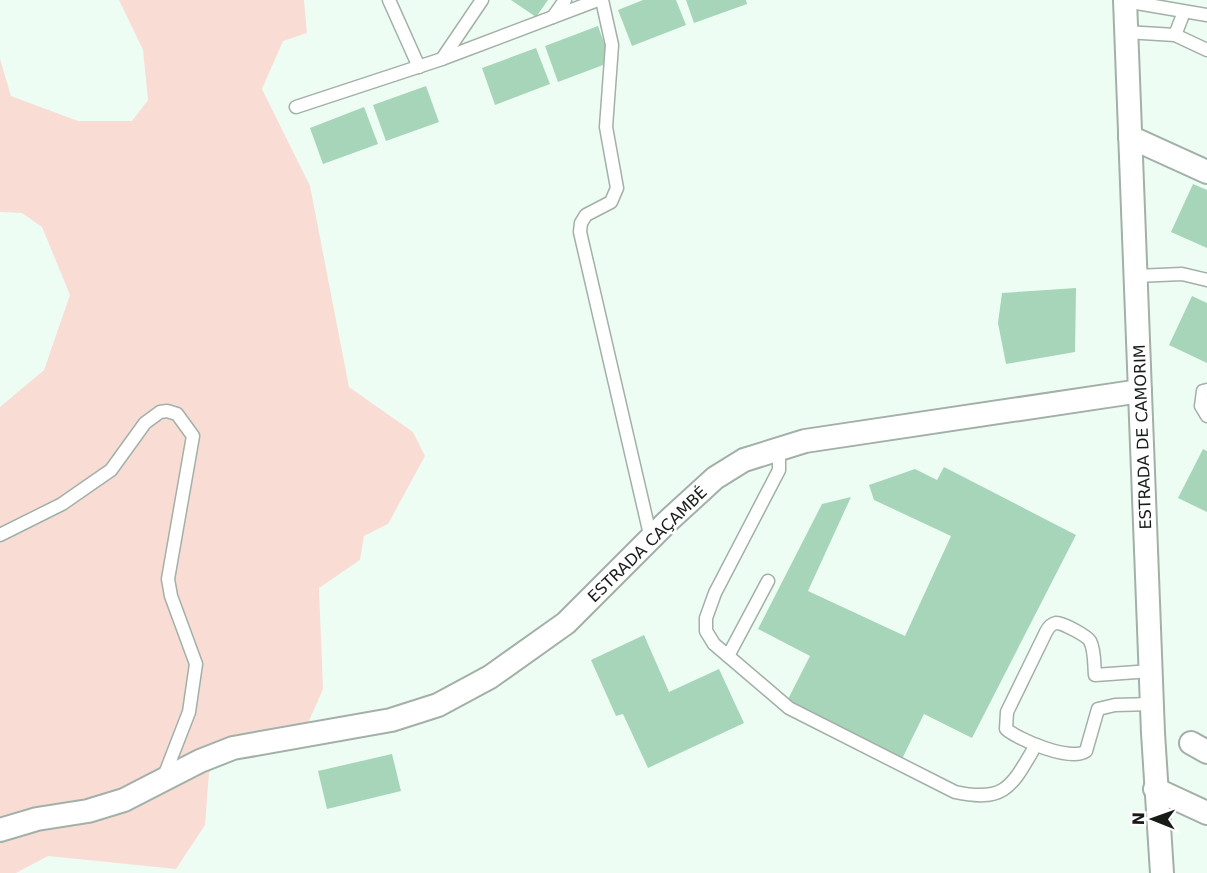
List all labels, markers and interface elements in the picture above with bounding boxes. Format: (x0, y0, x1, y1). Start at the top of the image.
street label: ESTRADA DE CAMORIM (1130, 344, 1155, 530)
street label: ESTRADA CAÇAMBÉ (584, 483, 711, 606)
north arrow (1123, 789, 1183, 849)
text: N (1129, 812, 1148, 826)

